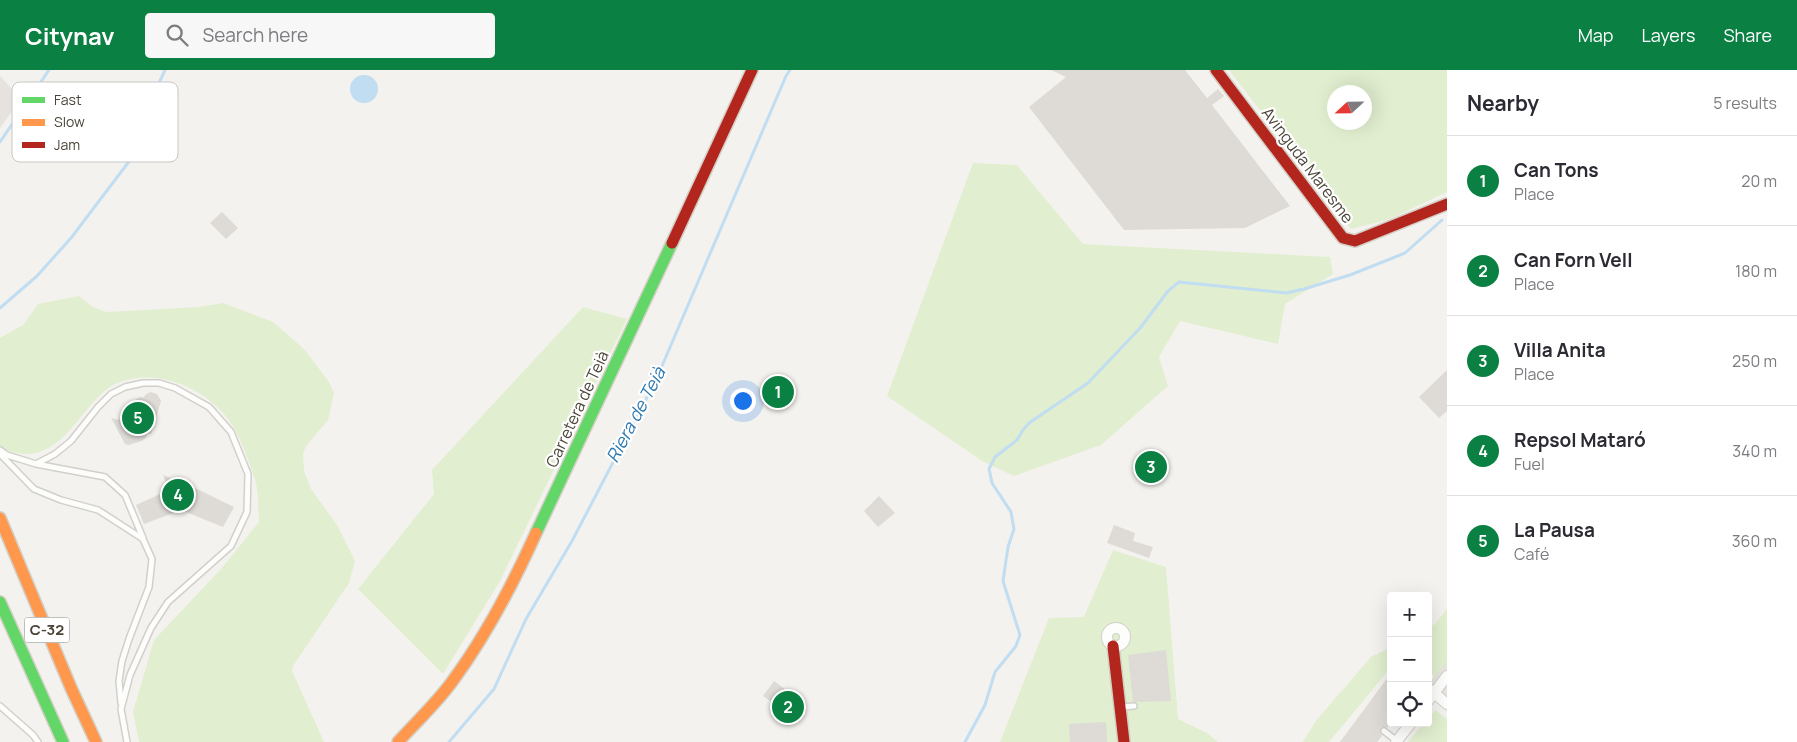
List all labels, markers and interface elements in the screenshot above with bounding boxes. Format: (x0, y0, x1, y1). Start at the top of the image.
search box (145, 13, 495, 58)
text: Citynav (25, 19, 115, 52)
icon: search (163, 21, 191, 49)
text: Search here (203, 22, 308, 48)
text: Map (1578, 23, 1613, 47)
text: Layers (1641, 23, 1695, 47)
text: Share (1723, 23, 1772, 47)
legend (12, 82, 178, 162)
north arrow (1327, 85, 1372, 130)
text: Nearby (1467, 89, 1539, 117)
text: Fast (54, 90, 82, 109)
text: 5 results (1713, 92, 1777, 114)
street label: Avinguda Maresme (1257, 102, 1359, 228)
text: Slow (54, 112, 85, 131)
text: Jam (54, 135, 80, 154)
text: Can Tons (1514, 157, 1599, 183)
text: 1 (1479, 170, 1487, 192)
text: 20 m (1741, 170, 1777, 192)
text: Place (1514, 183, 1554, 205)
text: Can Forn Vell (1514, 247, 1632, 273)
text: 2 (1478, 260, 1488, 282)
text: 180 m (1735, 260, 1777, 282)
text: Place (1514, 273, 1554, 295)
text: Villa Anita (1514, 337, 1606, 363)
street label: Carretera de Teià (540, 347, 614, 471)
text: 3 (1478, 350, 1488, 372)
text: 250 m (1732, 350, 1777, 372)
water label: Riera de Teià (600, 362, 671, 466)
text: Place (1514, 363, 1554, 385)
pin: 1 (762, 373, 794, 411)
your location (730, 388, 756, 414)
pin: 5 (122, 399, 154, 437)
text: Repsol Mataró (1514, 427, 1646, 453)
text: 4 (1478, 440, 1488, 462)
text: 340 m (1732, 440, 1777, 462)
pin: 3 (1135, 448, 1167, 486)
text: Fuel (1514, 453, 1545, 475)
pin: 4 (162, 476, 194, 514)
text: La Pausa (1514, 517, 1595, 543)
text: 5 (1478, 530, 1488, 552)
text: 360 m (1732, 530, 1777, 552)
text: Café (1514, 543, 1549, 565)
map controls (1387, 592, 1432, 727)
button: + (1387, 592, 1432, 637)
road number: C-32 (24, 618, 70, 642)
button: − (1387, 637, 1432, 682)
button: locate (1387, 682, 1432, 727)
pin: 2 (772, 688, 804, 726)

